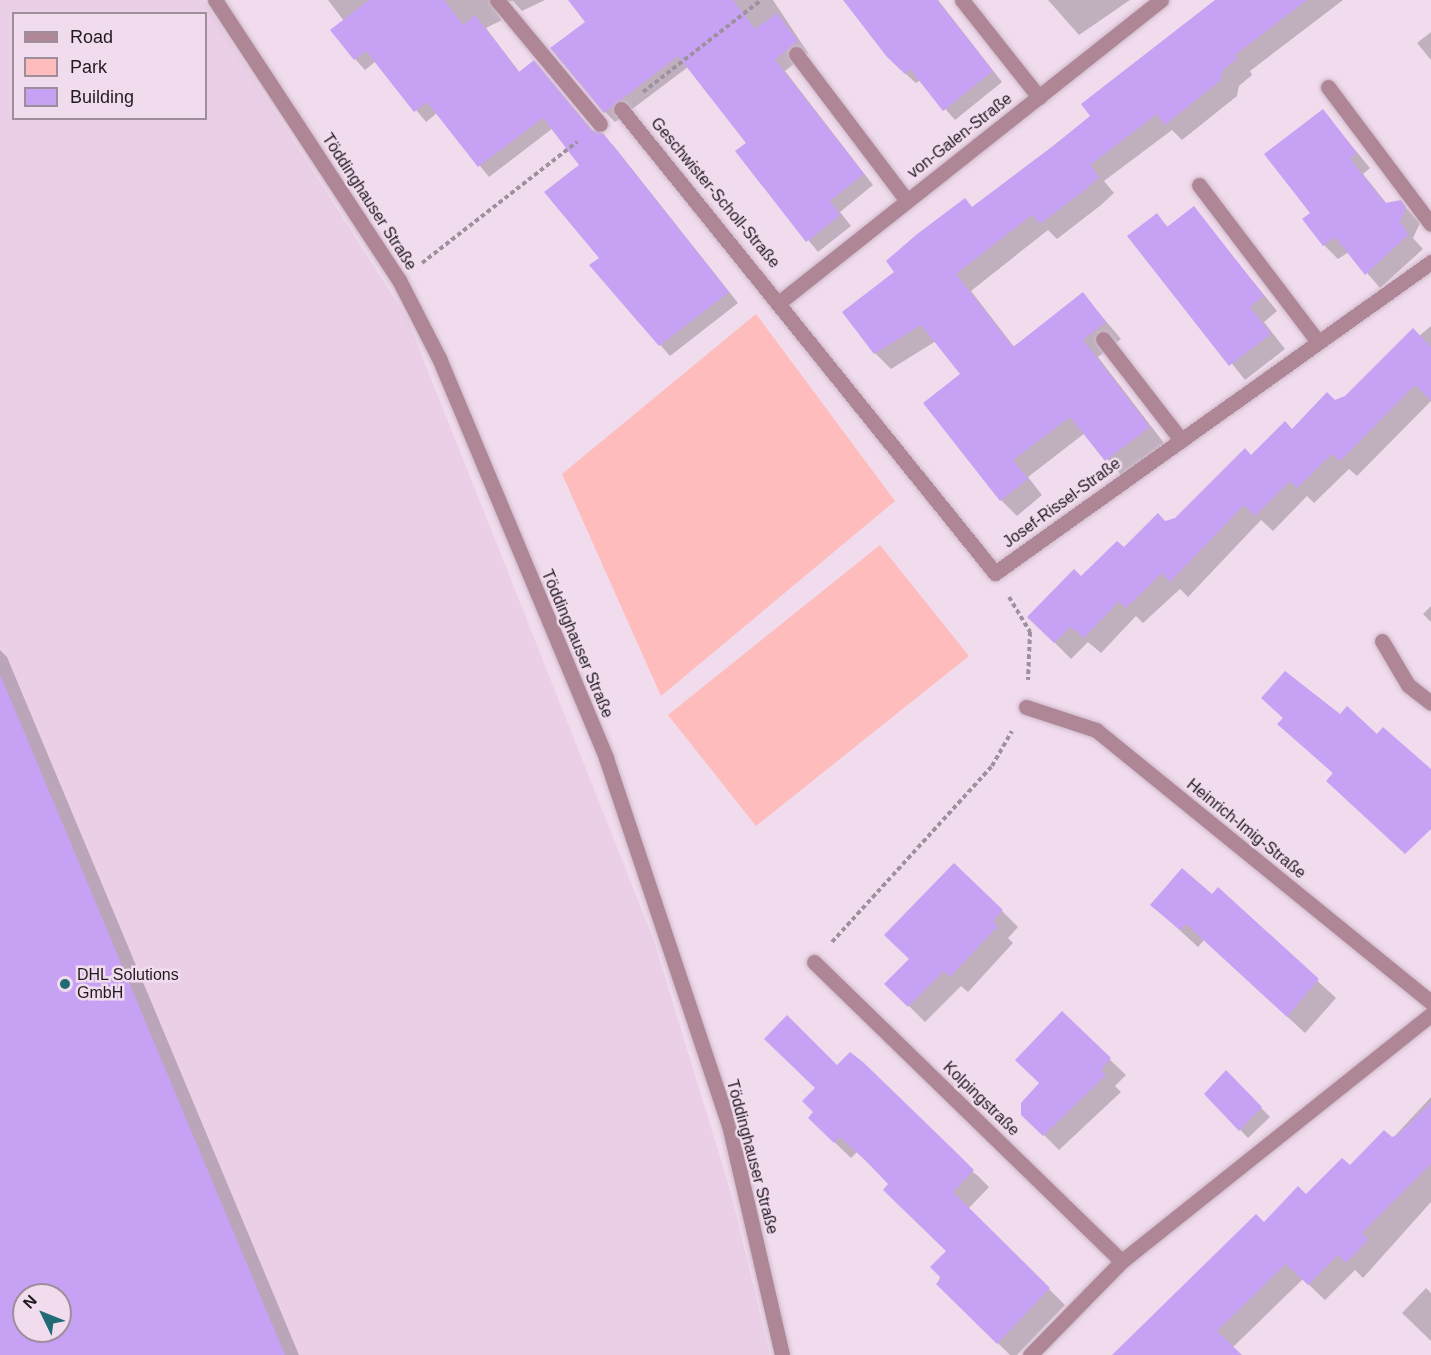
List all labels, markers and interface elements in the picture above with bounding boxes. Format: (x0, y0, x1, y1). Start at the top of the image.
legend (12, 12, 207, 120)
text: Road (70, 27, 113, 47)
text: Park (70, 57, 107, 77)
text: Building (70, 87, 134, 107)
street label: von-Galen-Straße (904, 89, 1016, 183)
street label: Geschwister-Scholl-Straße (646, 114, 784, 272)
street label: Töddinghauser Straße (318, 130, 420, 274)
street label: Josef-Rissel-Straße (1000, 454, 1124, 552)
street label: Töddinghauser Straße (537, 567, 617, 721)
street label: Heinrich-Imig-Straße (1183, 775, 1309, 883)
place label: DHL Solutions GmbH (77, 965, 179, 1003)
marker: DHL Solutions GmbH (58, 977, 72, 991)
street label: Kolpingstraße (939, 1058, 1023, 1140)
street label: Töddinghauser Straße (722, 1078, 782, 1236)
north arrow (12, 1283, 72, 1343)
text: N (20, 1292, 40, 1312)

